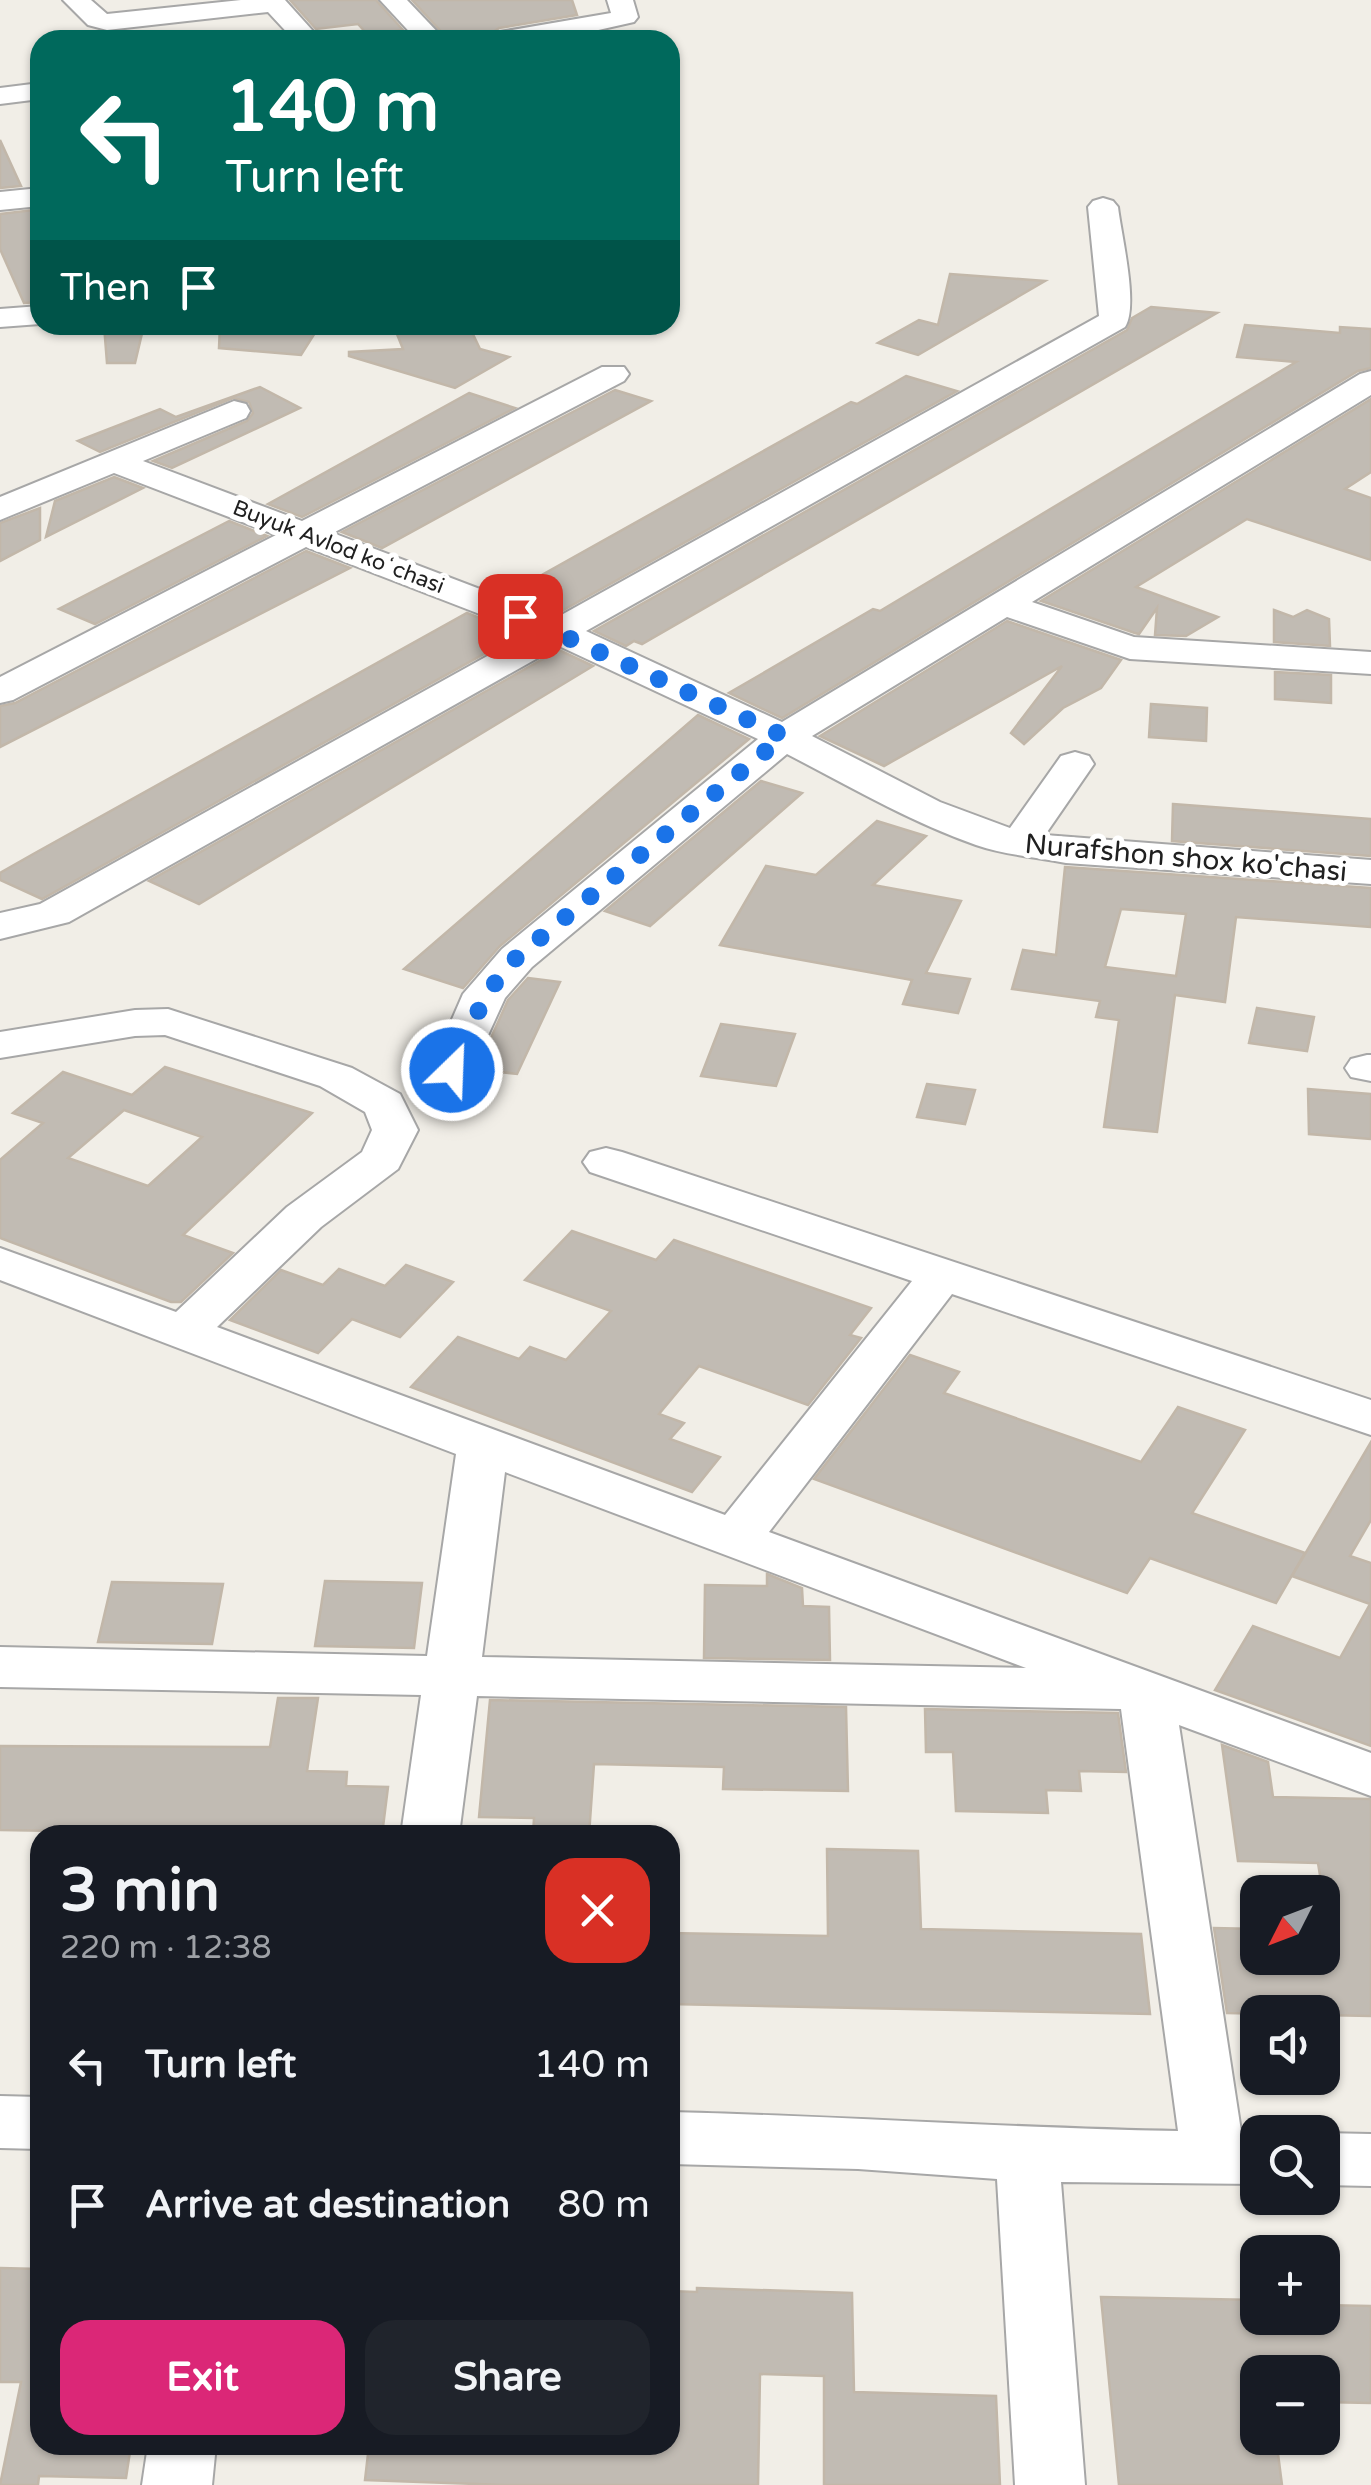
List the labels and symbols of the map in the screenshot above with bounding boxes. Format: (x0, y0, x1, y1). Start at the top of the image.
street label: Buyuk Avlod koʻchasi (229, 495, 448, 599)
pin (478, 574, 563, 659)
street label: Nurafshon shox ko'chasi (1023, 827, 1348, 889)
position arrow (400, 1018, 504, 1122)
north arrow (1240, 1875, 1340, 1975)

